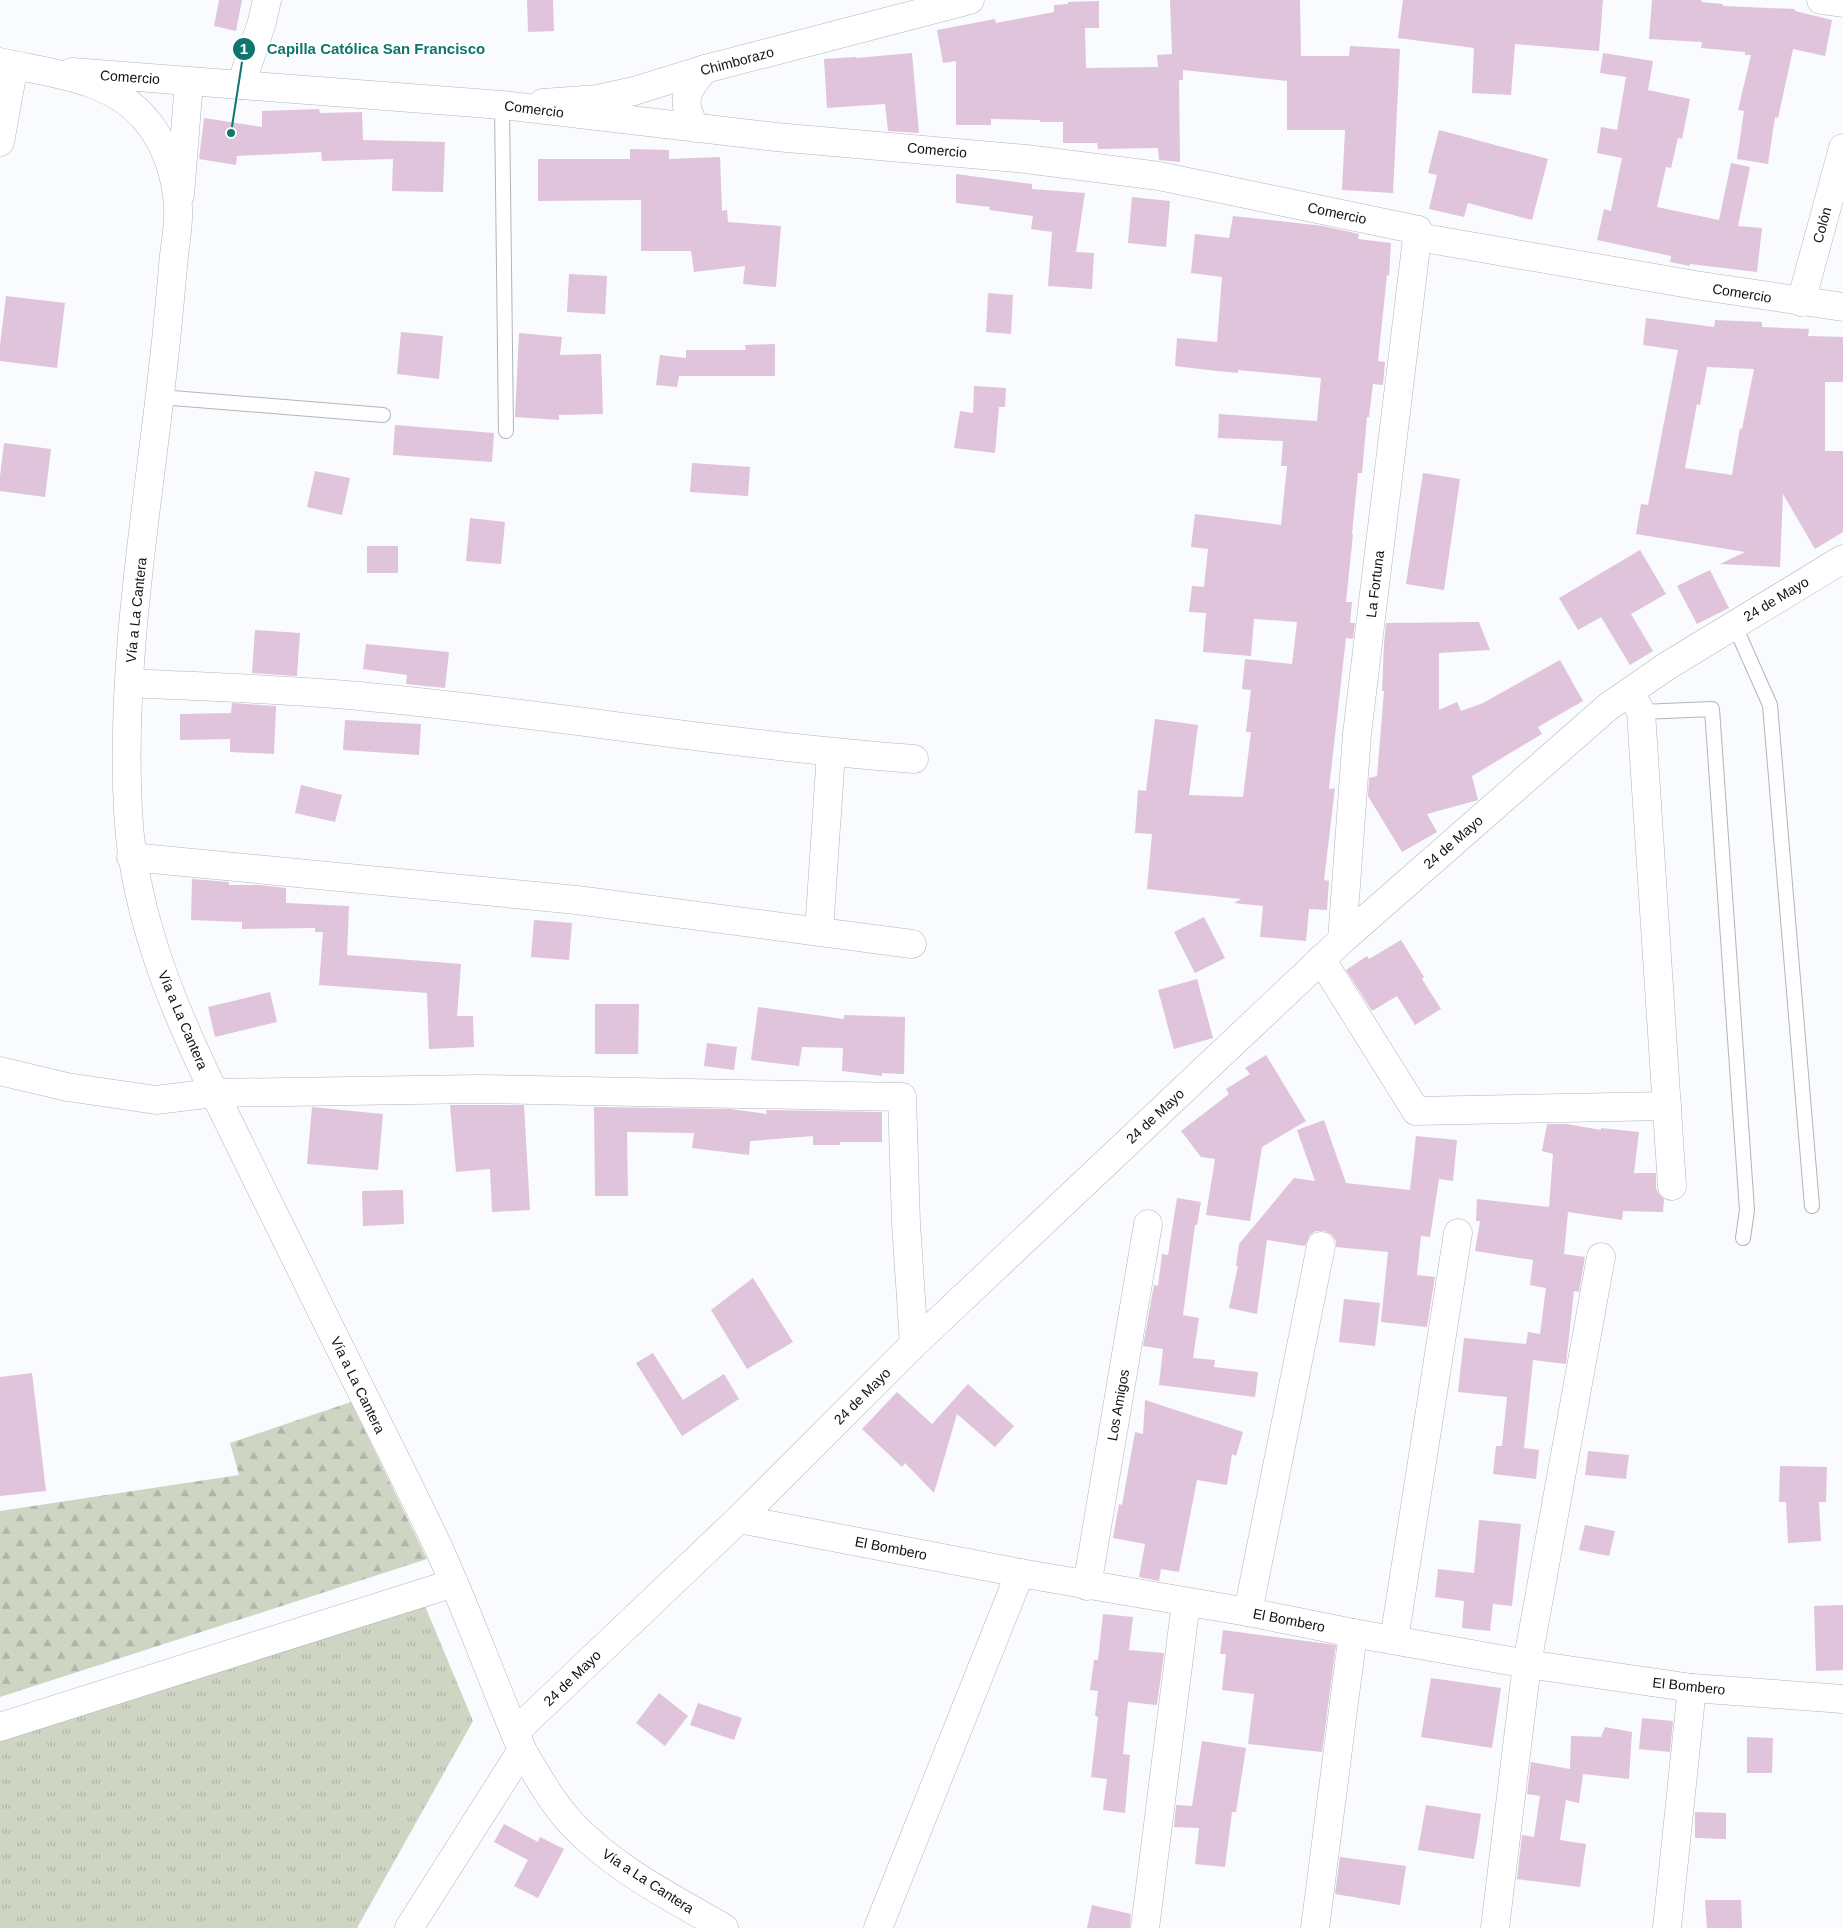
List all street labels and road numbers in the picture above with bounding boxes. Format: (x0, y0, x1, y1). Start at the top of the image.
street label: Chimborazo (698, 43, 776, 78)
street label: Comercio (100, 67, 161, 87)
street label: Comercio (503, 97, 565, 121)
street label: Comercio (906, 139, 968, 161)
street label: Comercio (1306, 199, 1368, 227)
street label: Colón (1810, 205, 1834, 245)
street label: Comercio (1711, 280, 1773, 306)
street label: La Fortuna (1363, 549, 1387, 619)
street label: Vía a La Cantera (123, 556, 150, 663)
street label: 24 de Mayo (1741, 573, 1812, 625)
street label: 24 de Mayo (1420, 812, 1486, 872)
street label: Vía a La Cantera (155, 968, 211, 1072)
street label: 24 de Mayo (1123, 1085, 1187, 1147)
street label: Vía a La Cantera (328, 1334, 388, 1436)
street label: 24 de Mayo (830, 1364, 894, 1428)
street label: Los Amigos (1104, 1368, 1132, 1442)
street label: El Bombero (854, 1533, 929, 1563)
street label: El Bombero (1252, 1605, 1327, 1635)
street label: 24 de Mayo (540, 1647, 604, 1709)
street label: El Bombero (1652, 1674, 1726, 1698)
street label: Vía a La Cantera (599, 1845, 697, 1917)

